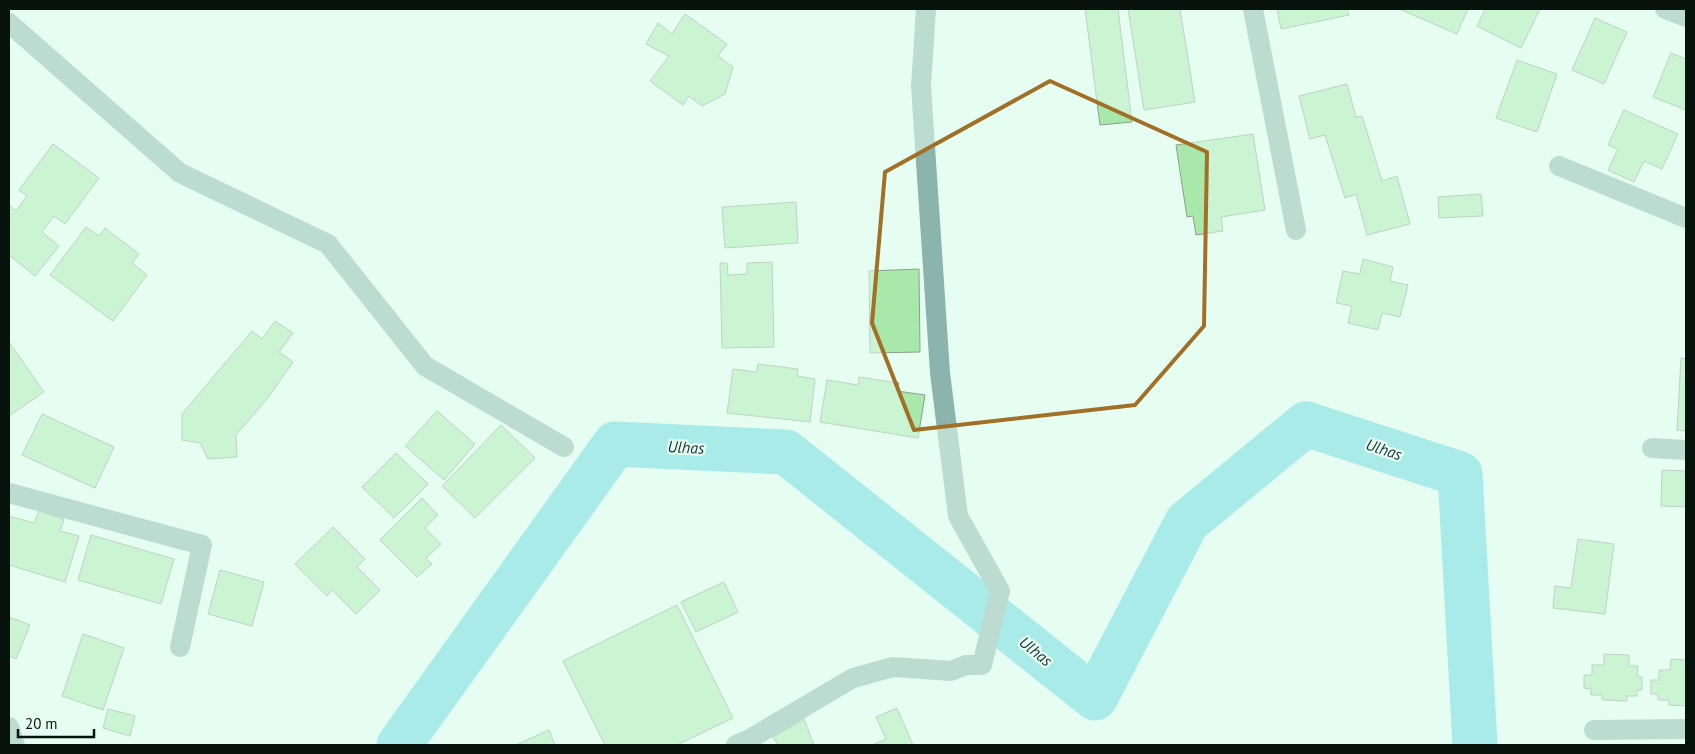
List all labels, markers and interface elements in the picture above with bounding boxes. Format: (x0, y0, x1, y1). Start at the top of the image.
water label: Ulhas (1363, 434, 1405, 464)
water label: Ulhas (667, 436, 706, 458)
water label: Ulhas (1015, 632, 1057, 671)
scale bar (18, 706, 94, 738)
text: 20 m (25, 714, 58, 733)

